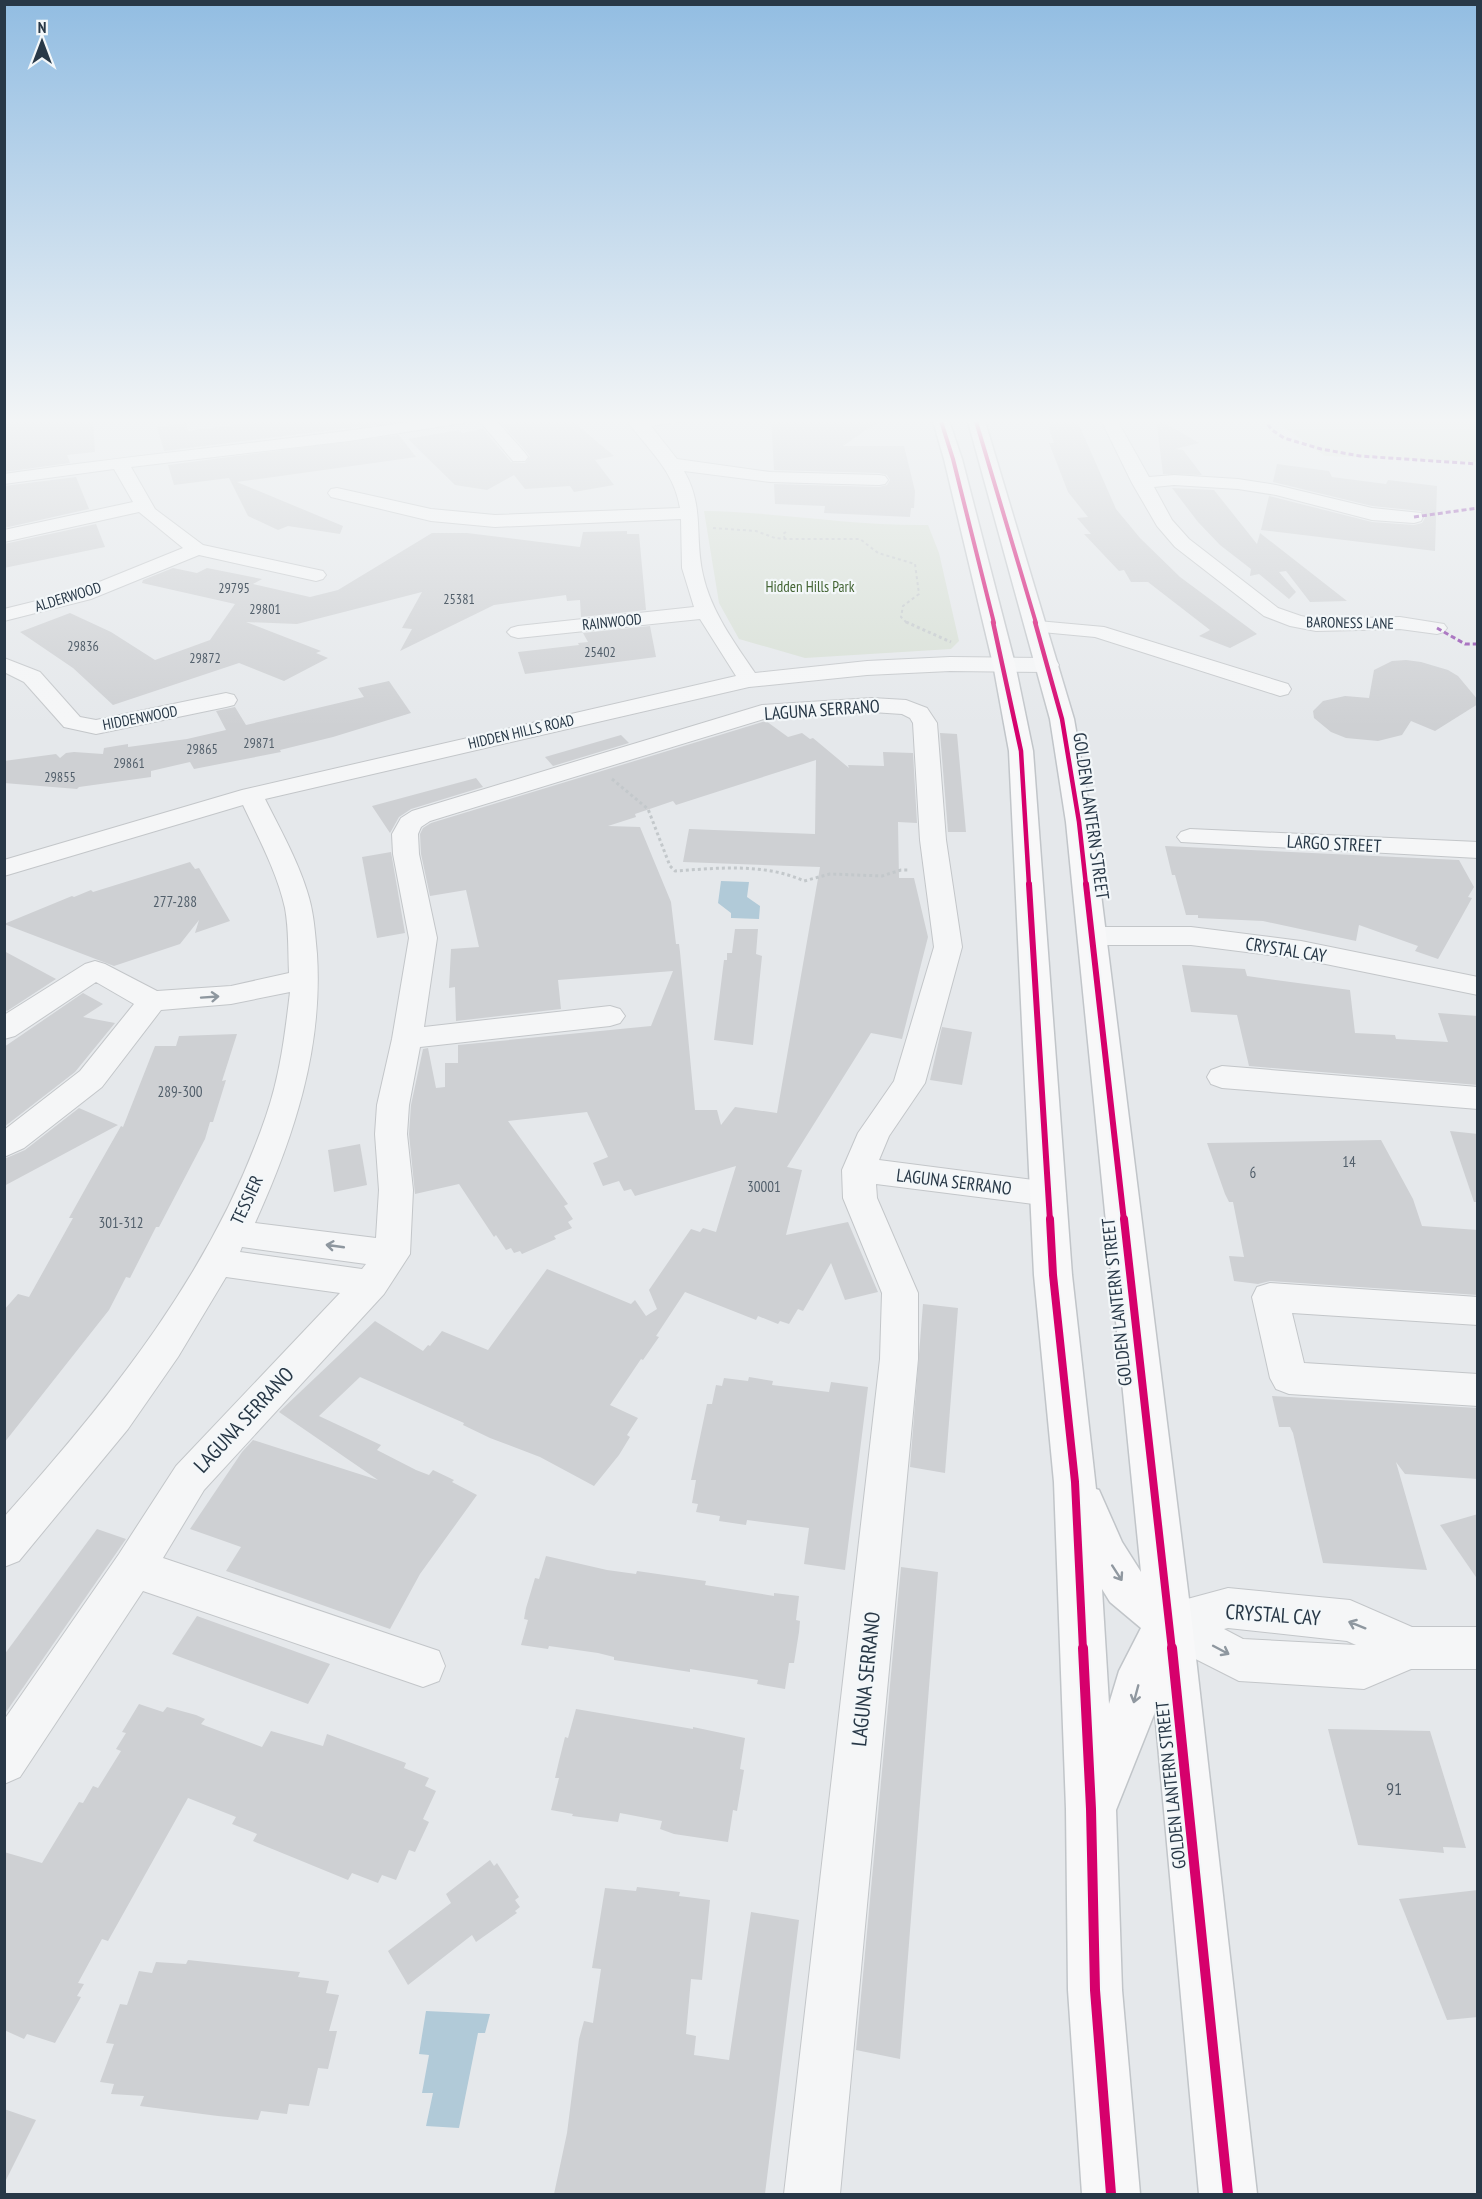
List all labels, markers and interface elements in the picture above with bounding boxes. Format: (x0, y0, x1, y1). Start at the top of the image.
north arrow (12, 12, 72, 72)
text: N (38, 17, 46, 37)
street label: ALDERWOOD (32, 577, 104, 616)
park label: Hidden Hills Park (765, 577, 855, 596)
house number: 29795 (218, 579, 250, 597)
house number: 25381 (443, 590, 475, 608)
house number: 29801 (249, 600, 281, 618)
street label: RAINWOOD (581, 609, 643, 634)
street label: BARONESS LANE (1306, 612, 1394, 633)
house number: 29836 (67, 637, 99, 655)
house number: 25402 (584, 643, 616, 661)
house number: 29872 (189, 649, 221, 667)
street label: LAGUNA SERRANO (763, 694, 881, 725)
street label: HIDDENWOOD (101, 701, 179, 734)
street label: HIDDEN HILLS ROAD (466, 710, 576, 753)
street label: GOLDEN LANTERN STREET (1068, 731, 1115, 901)
house number: 29871 (243, 734, 275, 752)
house number: 29865 (186, 740, 218, 758)
house number: 29861 (113, 754, 145, 772)
house number: 29855 (44, 768, 76, 786)
street label: LARGO STREET (1286, 830, 1382, 857)
house number: 277-288 (153, 892, 197, 911)
street label: CRYSTAL CAY (1244, 932, 1329, 967)
one-way arrow (200, 991, 220, 1002)
house number: 289-300 (158, 1082, 203, 1101)
house number: 14 (1342, 1152, 1356, 1171)
street label: LAGUNA SERRANO (895, 1163, 1013, 1200)
house number: 6 (1250, 1163, 1257, 1182)
street label: TESSIER (225, 1171, 268, 1228)
house number: 30001 (747, 1177, 781, 1196)
house number: 301-312 (99, 1213, 143, 1232)
street label: GOLDEN LANTERN STREET (1096, 1217, 1137, 1387)
one-way arrow (326, 1241, 346, 1252)
street label: LAGUNA SERRANO (188, 1361, 300, 1478)
one-way arrow (1111, 1564, 1123, 1581)
street label: CRYSTAL CAY (1225, 1598, 1322, 1631)
street label: LAGUNA SERRANO (845, 1610, 886, 1748)
one-way arrow (1349, 1619, 1367, 1630)
one-way arrow (1212, 1644, 1229, 1656)
one-way arrow (1129, 1684, 1141, 1703)
street label: GOLDEN LANTERN STREET (1150, 1700, 1191, 1870)
house number: 91 (1386, 1777, 1402, 1800)

